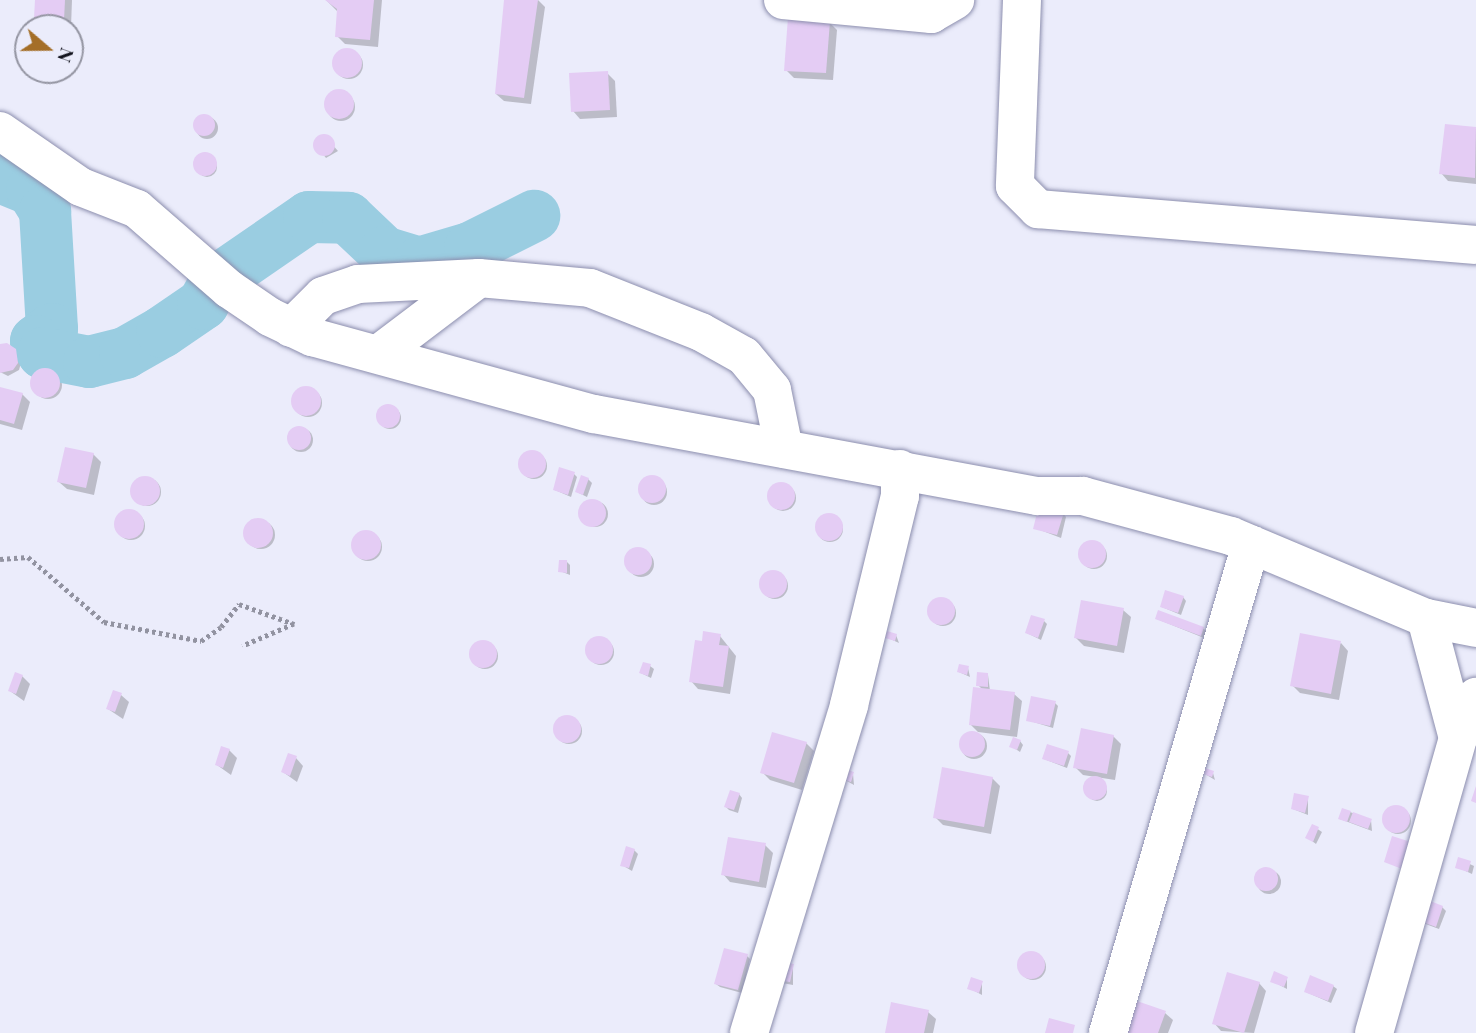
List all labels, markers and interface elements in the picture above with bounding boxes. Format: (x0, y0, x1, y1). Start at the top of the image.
north arrow (14, 14, 84, 84)
text: N (52, 45, 81, 66)

